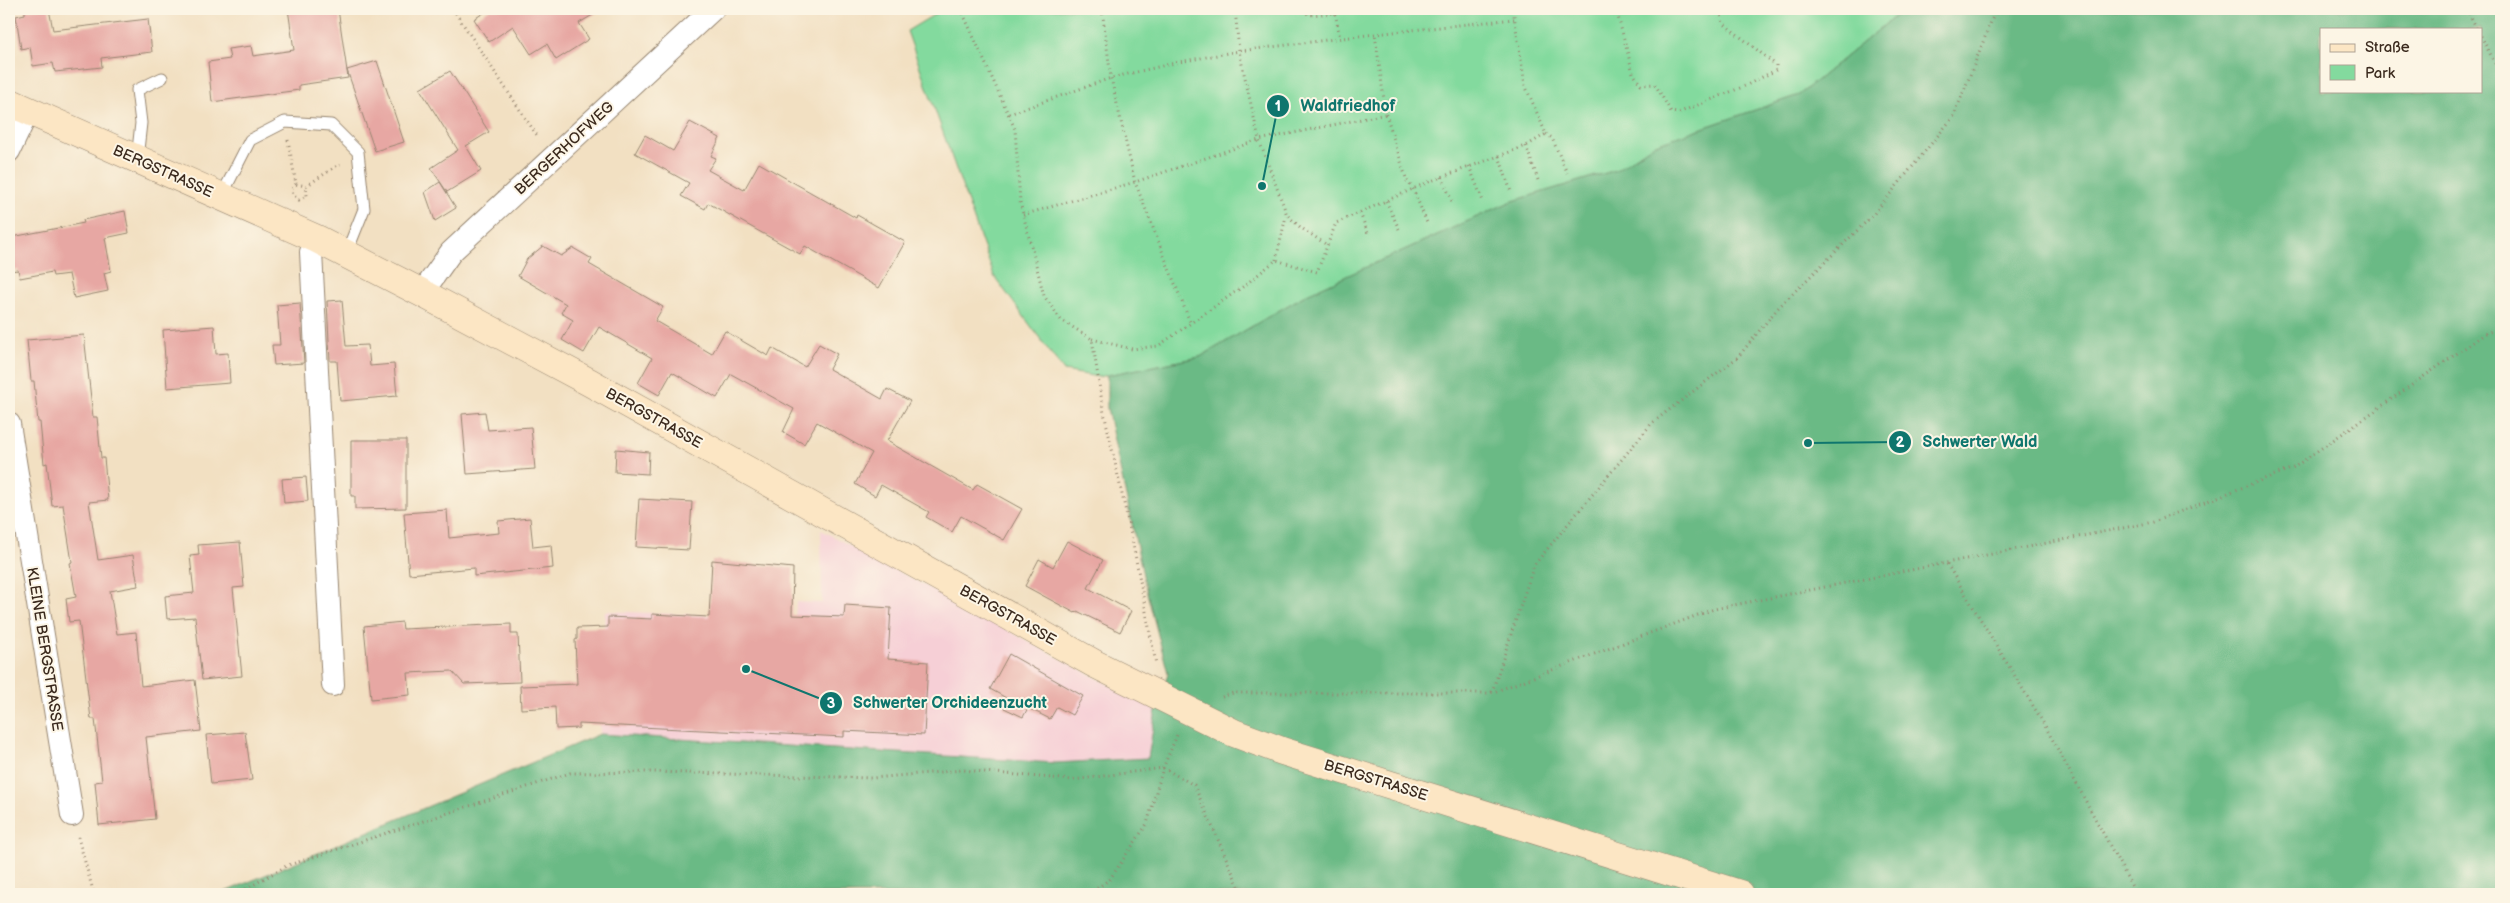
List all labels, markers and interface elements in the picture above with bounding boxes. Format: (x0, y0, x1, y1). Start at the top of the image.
legend (2320, 28, 2482, 92)
text: Straße (2365, 38, 2410, 57)
text: Park (2365, 64, 2396, 83)
callout: Waldfriedhof (1266, 90, 1406, 121)
street label: BERGERHOFWEG (511, 97, 618, 199)
text: 1 (1275, 97, 1281, 116)
text: Waldfriedhof (1301, 97, 1396, 116)
street label: BERGSTRASSE (110, 141, 216, 202)
street label: BERGSTRASSE (602, 384, 706, 453)
callout: Schwerter Wald (1888, 426, 2048, 457)
text: 2 (1896, 433, 1905, 452)
text: Schwerter Wald (1923, 433, 2037, 452)
street label: KLEINE BERGSTRASSE (22, 566, 67, 733)
street label: BERGSTRASSE (956, 581, 1060, 650)
callout: Schwerter Orchideenzucht (818, 687, 1057, 718)
text: 3 (827, 694, 836, 713)
text: Schwerter Orchideenzucht (853, 694, 1048, 713)
street label: BERGSTRASSE (1322, 756, 1430, 805)

